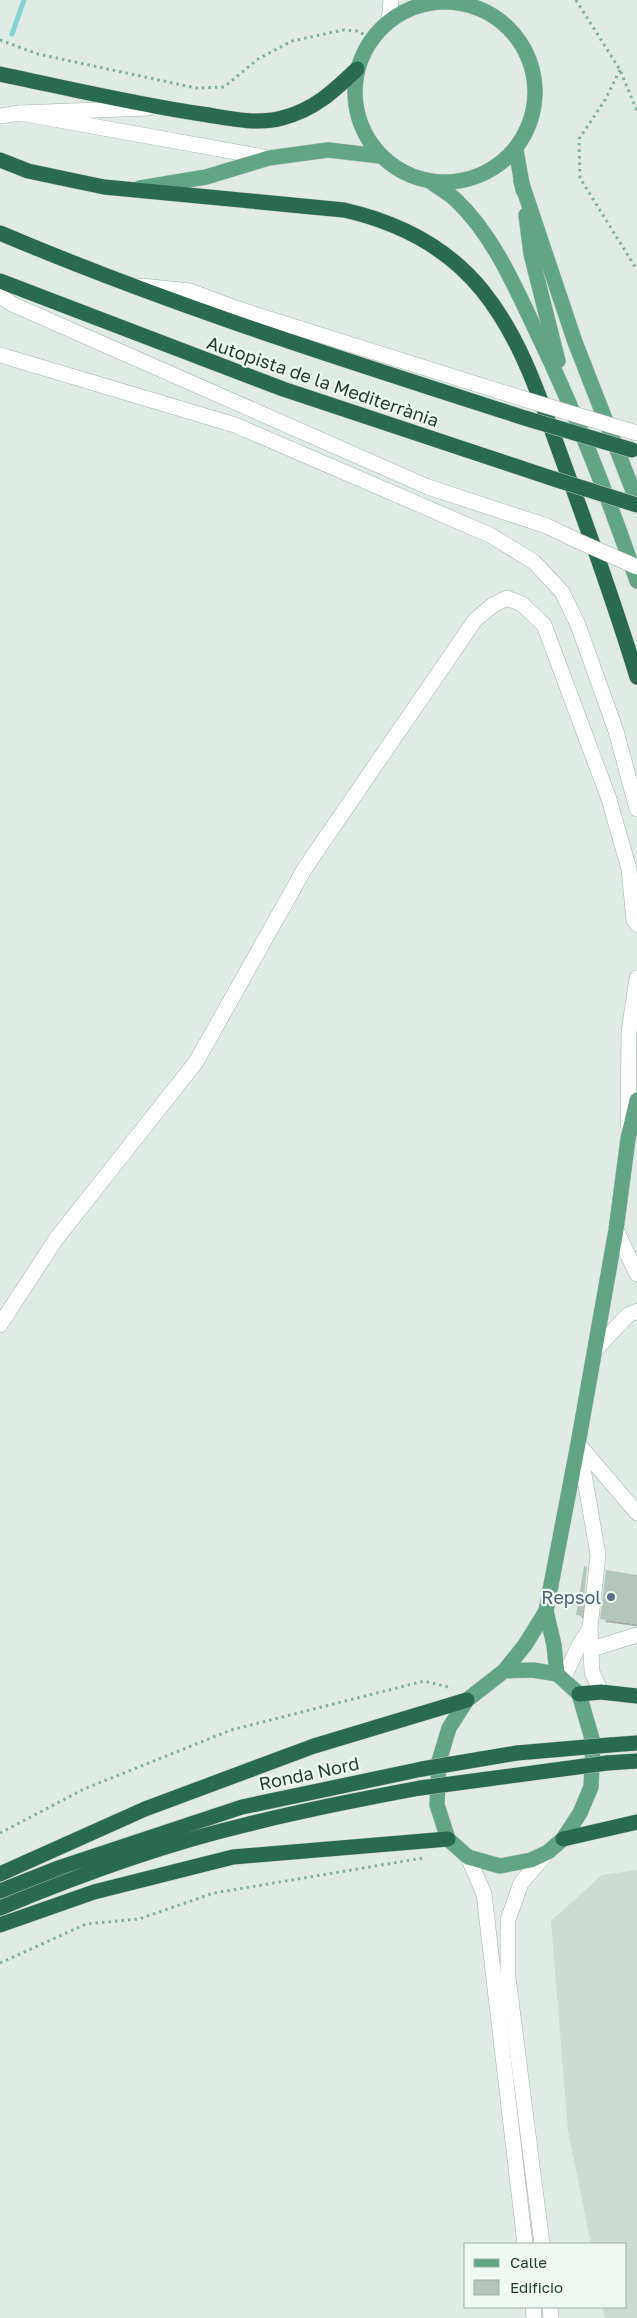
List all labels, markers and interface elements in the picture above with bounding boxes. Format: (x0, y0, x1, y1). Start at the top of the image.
street label: Autopista de la Mediterrània (204, 331, 442, 431)
place label: Repsol (541, 1586, 601, 1608)
marker: Repsol (605, 1591, 617, 1603)
street label: Ronda Nord (257, 1752, 361, 1794)
legend (464, 2243, 627, 2308)
text: Calle (510, 2253, 547, 2271)
text: Edificio (510, 2278, 563, 2296)

